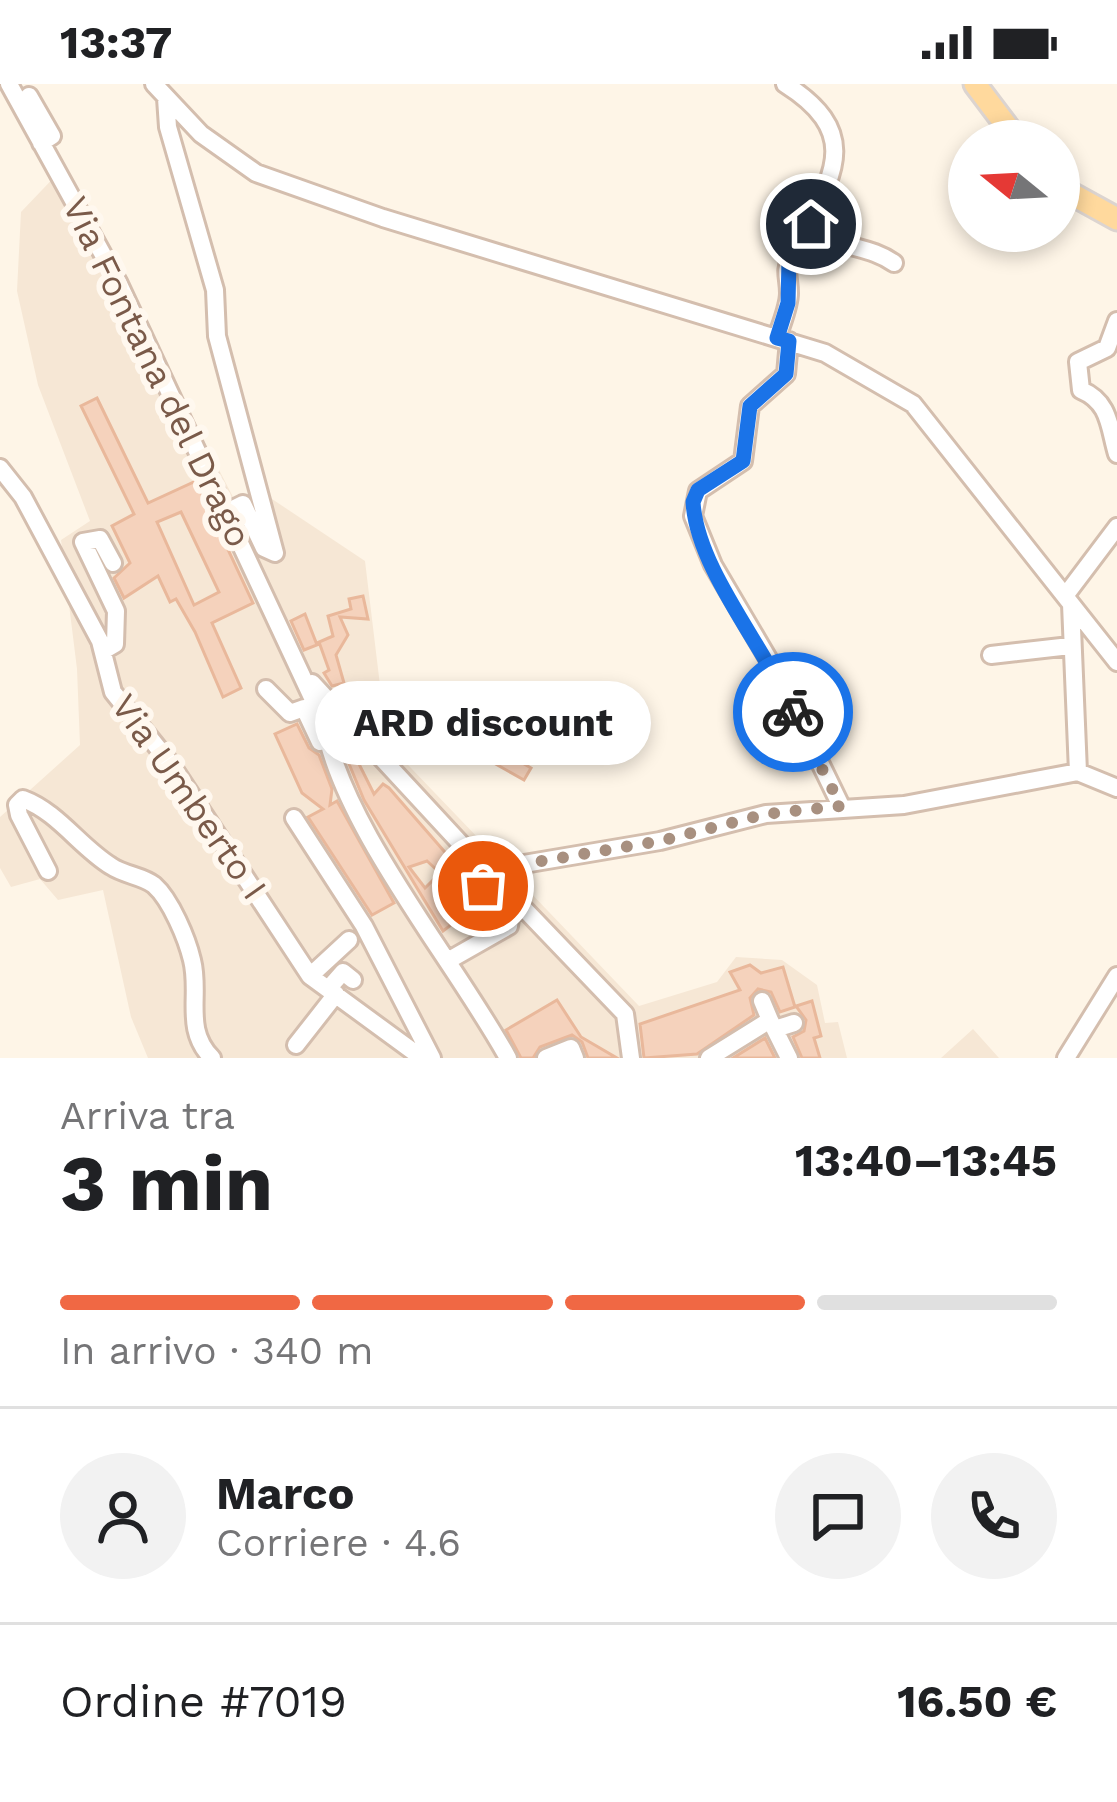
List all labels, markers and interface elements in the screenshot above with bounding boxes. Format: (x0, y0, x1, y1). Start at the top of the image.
text: 13:37 (60, 16, 172, 69)
north arrow (948, 120, 1080, 252)
map controls (948, 120, 1080, 252)
pin (760, 173, 862, 275)
street label: Via Fontana del Drago (54, 190, 260, 554)
icon: home (778, 191, 844, 257)
courier (733, 652, 853, 772)
icon: bike (760, 679, 826, 745)
callout: ARD discount (315, 682, 651, 766)
street label: Via Umberto I (103, 686, 275, 908)
text: ARD discount (353, 700, 613, 745)
pin (432, 835, 534, 937)
icon: bag (450, 853, 516, 919)
text: Arriva tra (60, 1093, 235, 1138)
text: 13:40–13:45 (795, 1134, 1057, 1187)
text: 3 min (60, 1137, 273, 1229)
text: In arrivo · 340 m (60, 1328, 373, 1373)
button: person (60, 1453, 186, 1579)
button: chat (775, 1453, 901, 1579)
button: phone (931, 1453, 1057, 1579)
text: Marco (216, 1467, 354, 1520)
text: Corriere · 4.6 (216, 1520, 461, 1565)
text: Ordine #7019 (60, 1675, 347, 1728)
text: 16.50 € (897, 1675, 1057, 1728)

